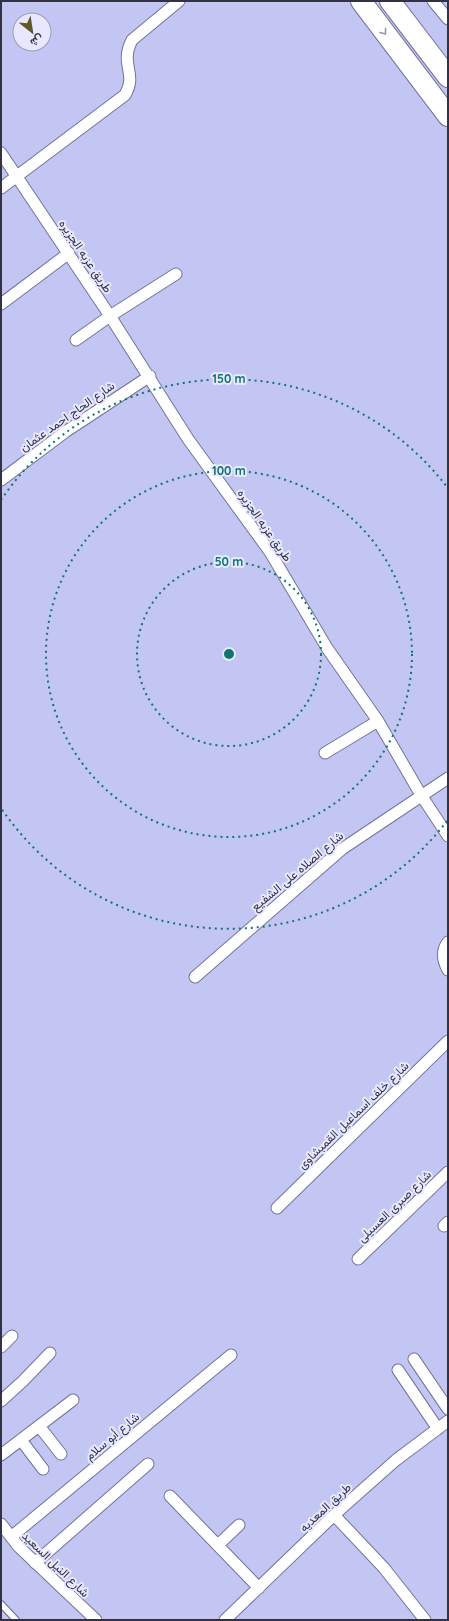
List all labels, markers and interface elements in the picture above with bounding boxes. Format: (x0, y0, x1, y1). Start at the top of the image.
north arrow (12, 12, 52, 52)
one-way arrow (380, 28, 387, 35)
text: ش (28, 31, 46, 50)
street label: طريق عزبه الجزيره (55, 217, 116, 296)
text: 150 m (212, 371, 246, 386)
street label: شارع الحاج احمد عثمان (17, 378, 118, 456)
text: 100 m (212, 463, 246, 478)
street label: طريق عزبه الجزيره (234, 486, 296, 565)
text: 50 m (215, 554, 243, 569)
centre of rings (222, 647, 236, 661)
street label: شارع الصلاه على الشفيع (248, 828, 347, 915)
street label: شارع خلف اسماعيل القمبشاوى (294, 1058, 413, 1173)
street label: شارع صبرى العسيلى (354, 1167, 436, 1247)
street label: شارع أبو سلام (82, 1409, 143, 1465)
street label: طريق المعديه (296, 1479, 355, 1535)
street label: شارع النيل السعيد (18, 1528, 93, 1601)

